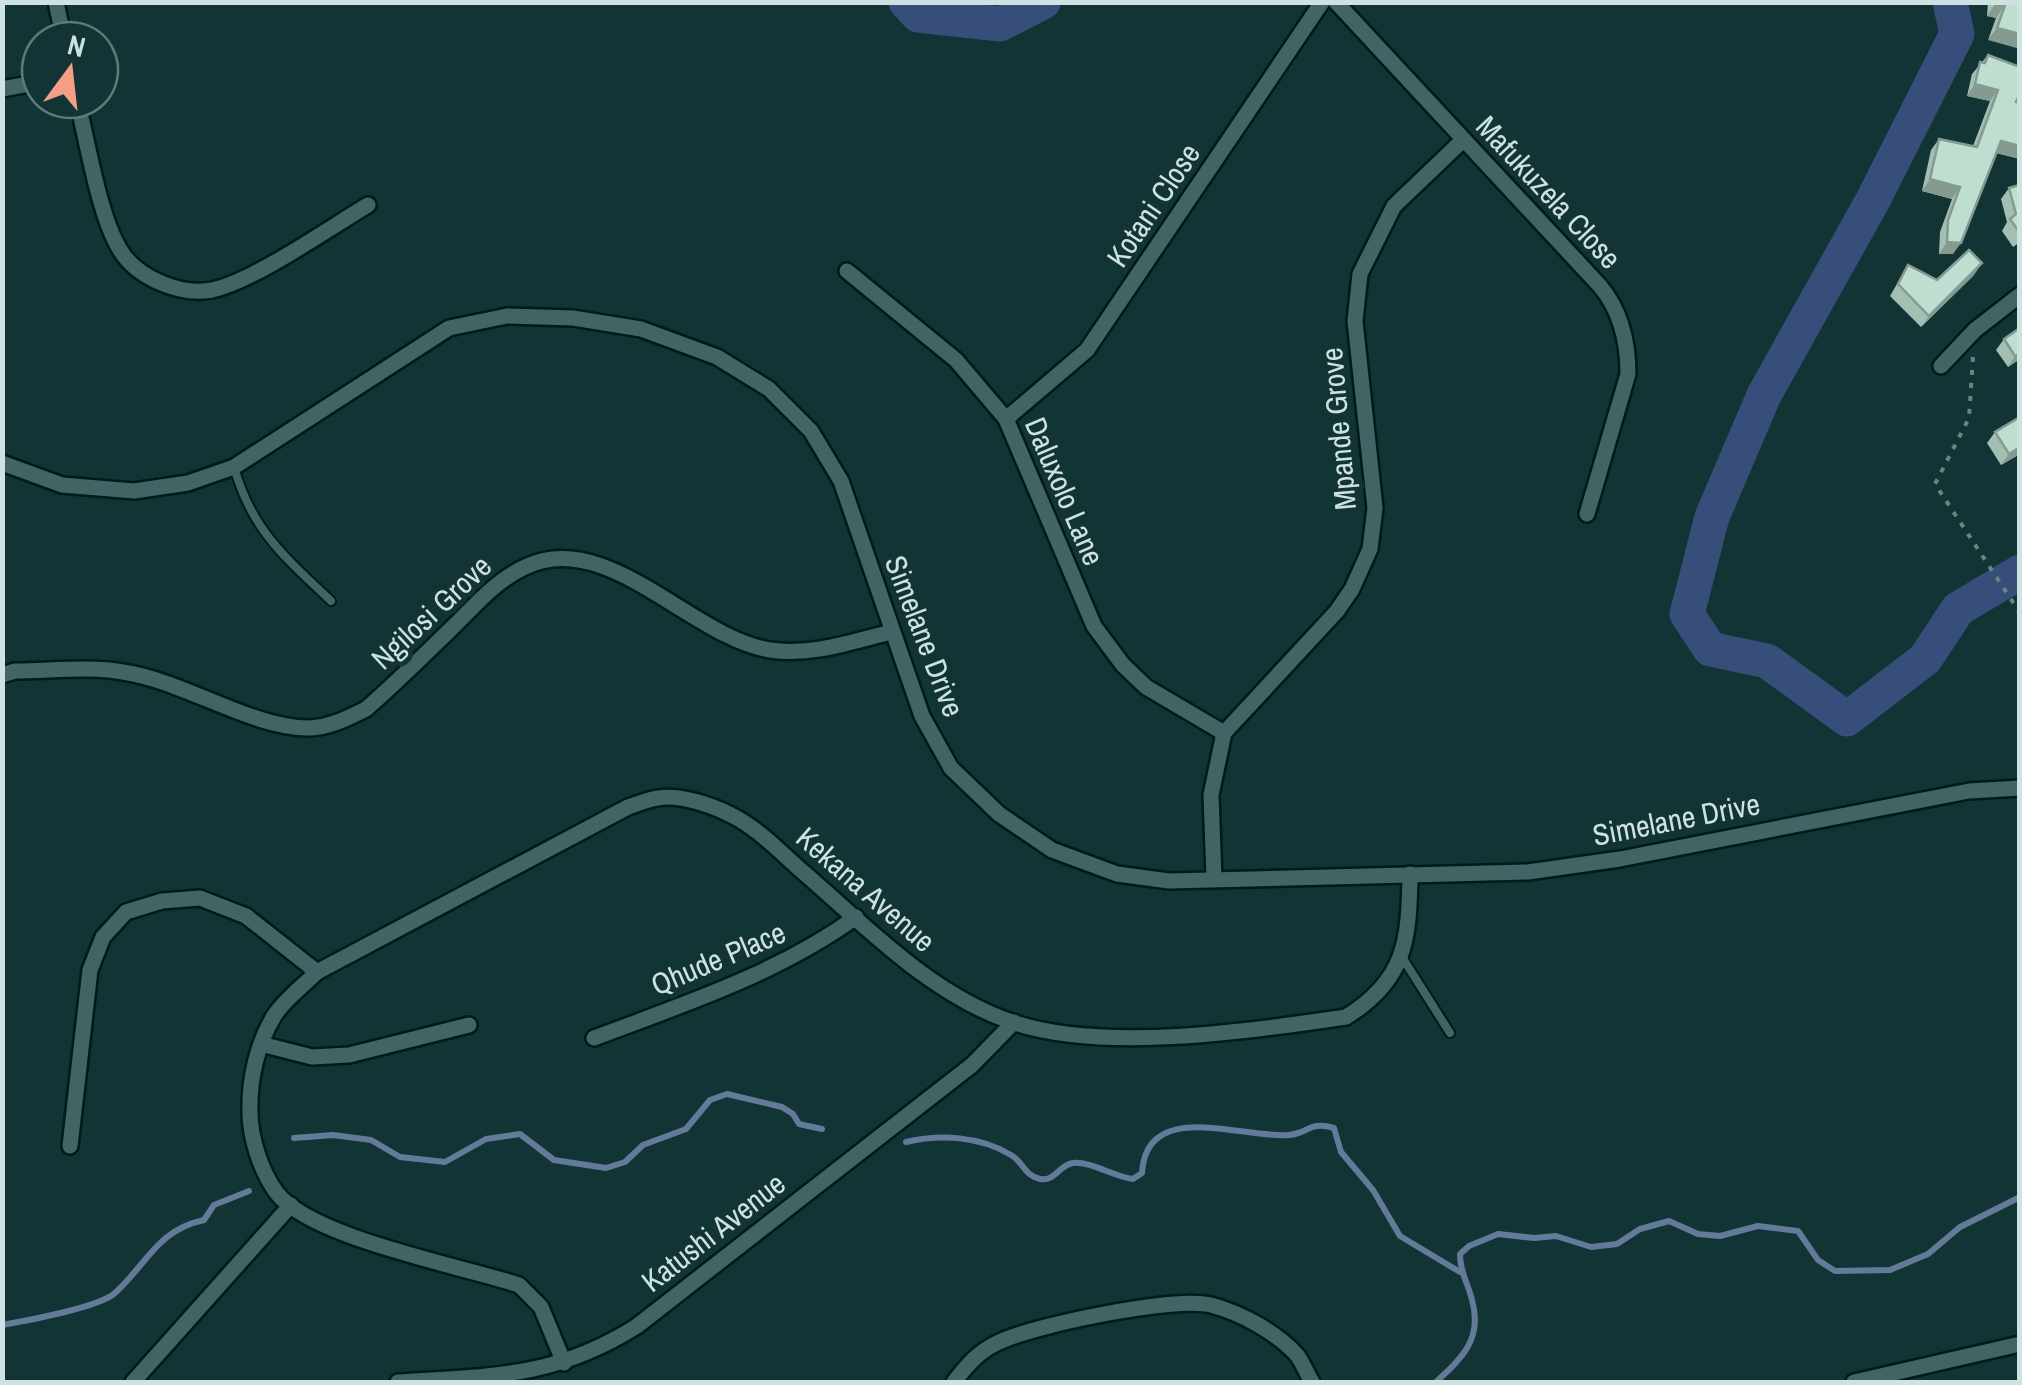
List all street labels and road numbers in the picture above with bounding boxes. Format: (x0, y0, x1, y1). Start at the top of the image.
street label: Mafukuzela Close (1468, 107, 1630, 277)
street label: Kotani Close (1097, 135, 1209, 275)
street label: Mpande Grove (1311, 346, 1365, 512)
street label: Daluxolo Lane (1016, 411, 1114, 571)
street label: Ngilosi Grove (362, 546, 500, 678)
street label: Simelane Drive (876, 550, 974, 722)
street label: Simelane Drive (1589, 783, 1763, 855)
street label: Kekana Avenue (788, 818, 944, 960)
street label: Qhude Place (645, 912, 791, 1004)
street label: Katushi Avenue (633, 1163, 793, 1301)

